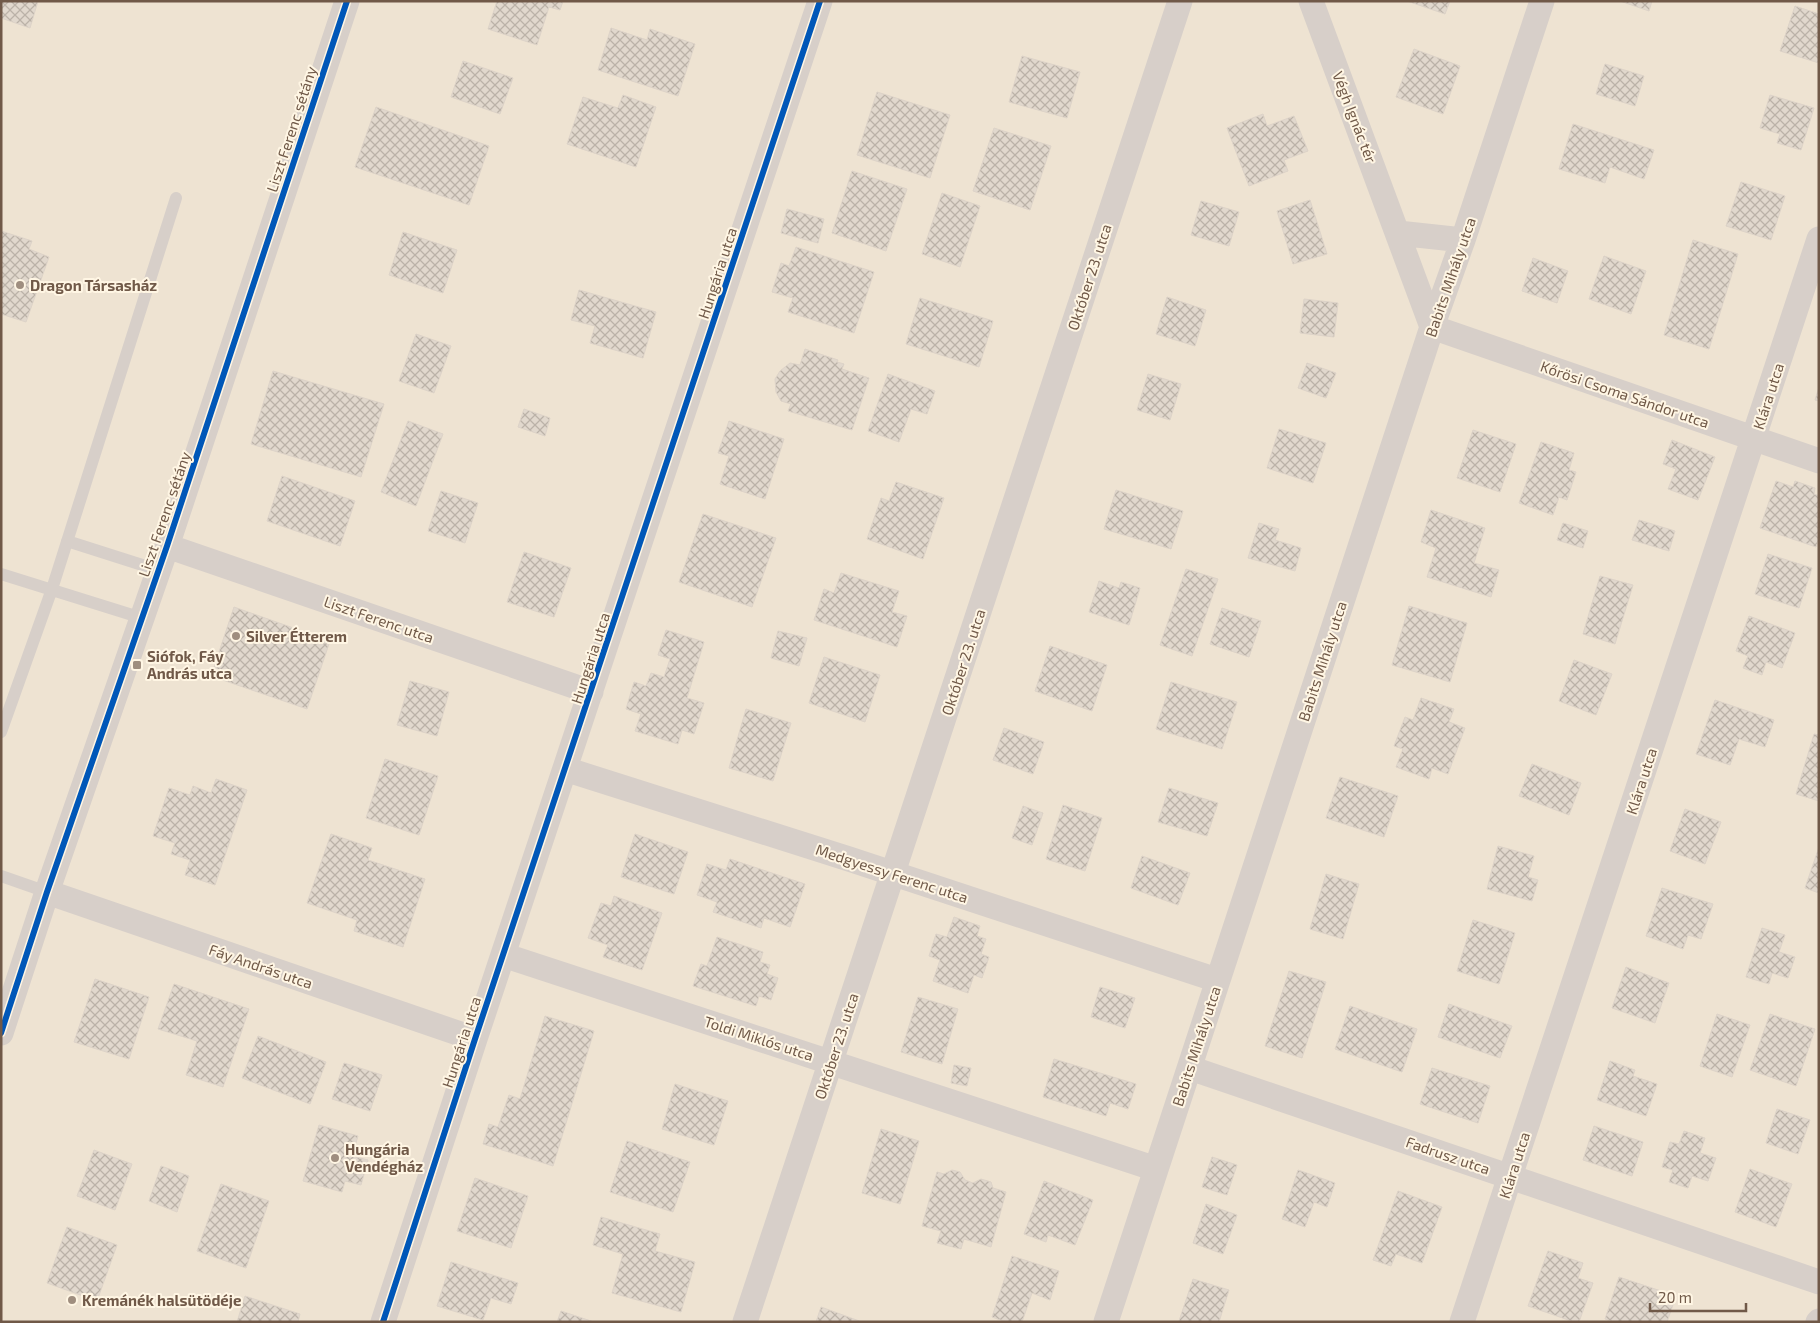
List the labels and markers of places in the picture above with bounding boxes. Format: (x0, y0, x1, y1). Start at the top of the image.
place label: Dragon Társasház (30, 276, 157, 294)
marker: Dragon Társasház (14, 279, 26, 291)
place label: Silver Étterem (246, 626, 347, 645)
marker: Silver Étterem (230, 630, 242, 642)
place label: Siófok, Fáy András utca (147, 647, 232, 682)
marker: Siófok, Fáy András utca (131, 659, 143, 671)
place label: Hungária Vendégház (345, 1140, 423, 1175)
marker: Hungária Vendégház (329, 1152, 341, 1164)
place label: Kremánék halsütödéje (82, 1291, 241, 1309)
marker: Kremánék halsütödéje (66, 1294, 78, 1306)

